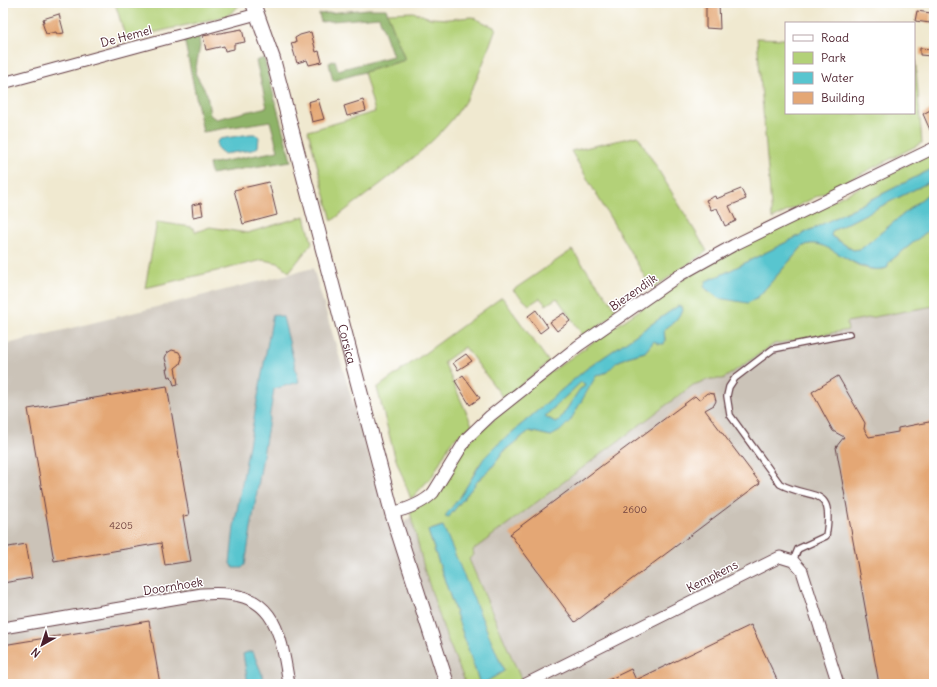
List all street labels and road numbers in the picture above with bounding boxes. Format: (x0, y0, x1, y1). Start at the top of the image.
street label: De Hemel (99, 22, 153, 50)
street label: Biezendijk (606, 270, 660, 314)
street label: Corsica (335, 322, 360, 366)
street label: Kempkens (684, 557, 740, 595)
street label: Doornhoek (142, 574, 204, 598)

